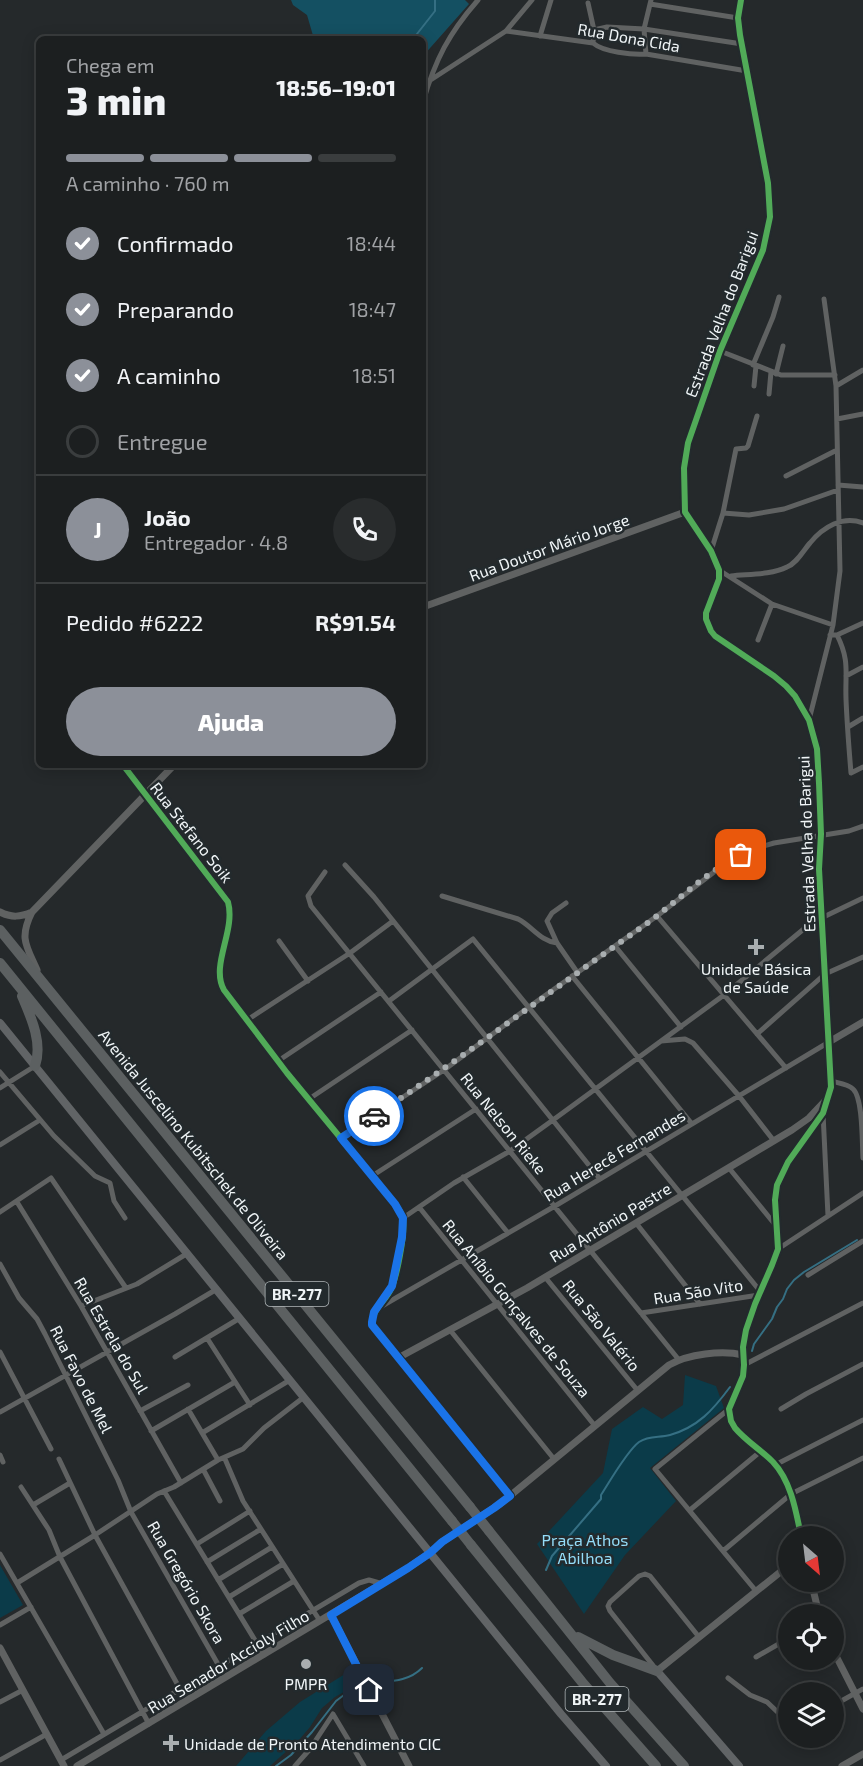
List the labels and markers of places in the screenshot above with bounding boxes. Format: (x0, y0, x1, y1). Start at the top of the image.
pin (715, 829, 766, 880)
marker: Unidade Básica de Saúde (747, 938, 765, 956)
place label: Unidade Básica de Saúde (701, 959, 811, 996)
marker: PMPR (299, 1657, 313, 1671)
pin (343, 1664, 394, 1715)
place label: PMPR (285, 1674, 328, 1693)
marker: Unidade de Pronto Atendimento CIC (162, 1734, 180, 1752)
place label: Unidade de Pronto Atendimento CIC (184, 1734, 441, 1753)

